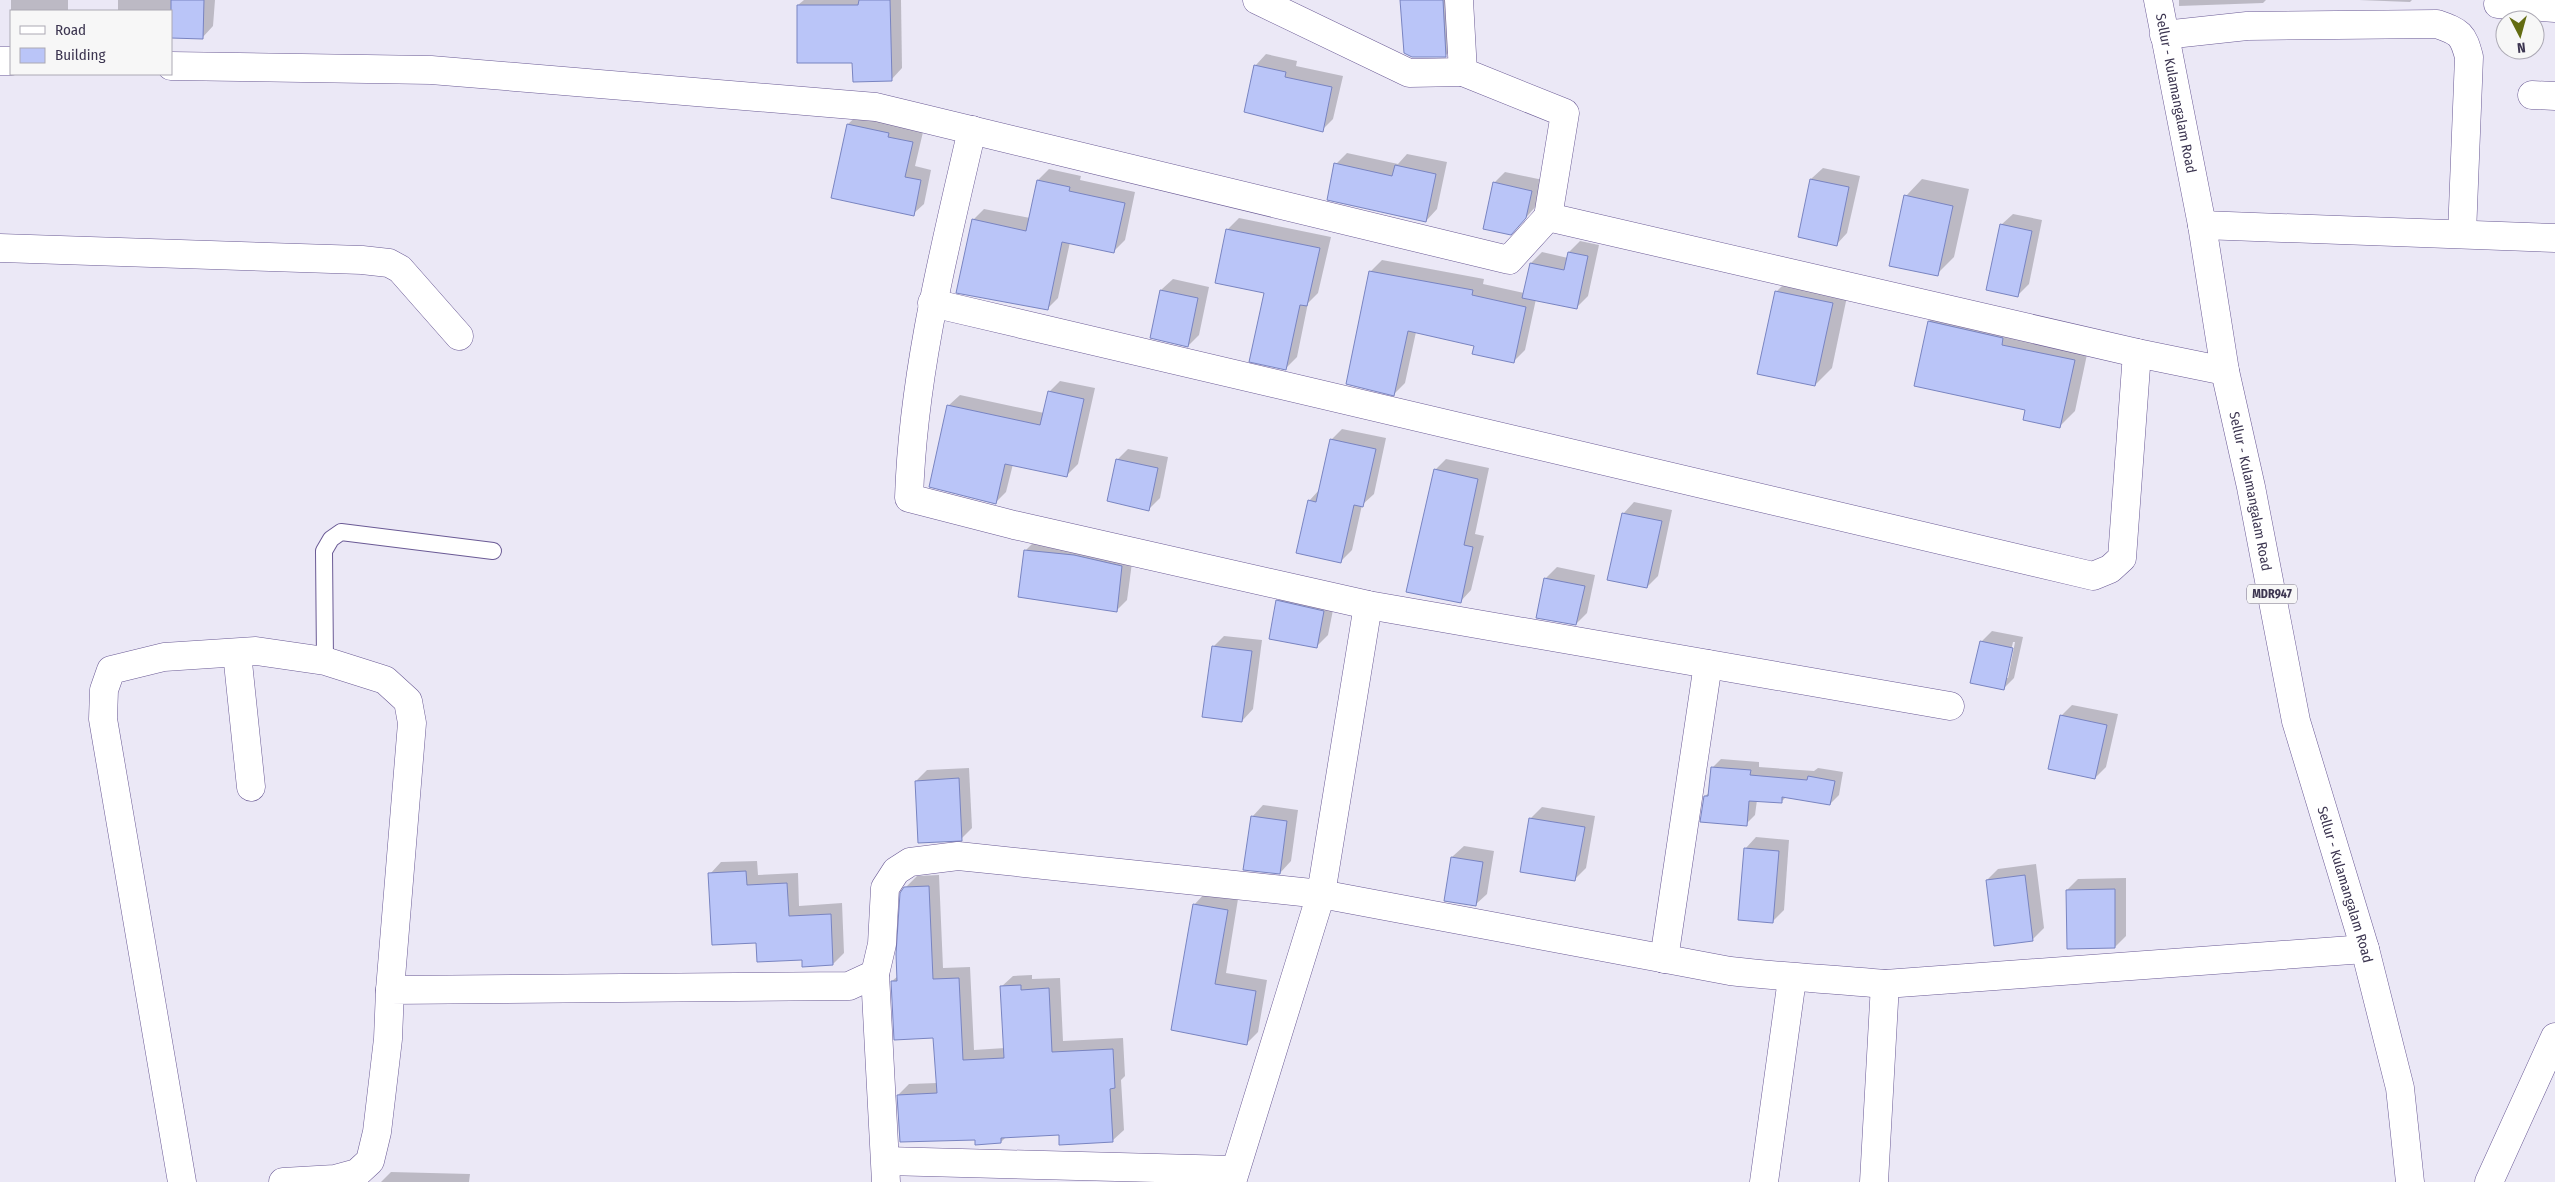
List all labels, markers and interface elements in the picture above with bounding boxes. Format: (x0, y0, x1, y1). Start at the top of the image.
legend (10, 10, 172, 75)
north arrow (2495, 10, 2545, 60)
street label: Sellur - Kulamangalam Road (2152, 12, 2200, 175)
text: Road (55, 21, 86, 39)
text: N (2516, 39, 2526, 56)
text: Building (55, 46, 106, 64)
street label: Sellur - Kulamangalam Road (2225, 410, 2275, 572)
road number: MDR947 (2247, 584, 2297, 604)
street label: Sellur - Kulamangalam Road (2313, 805, 2376, 964)

